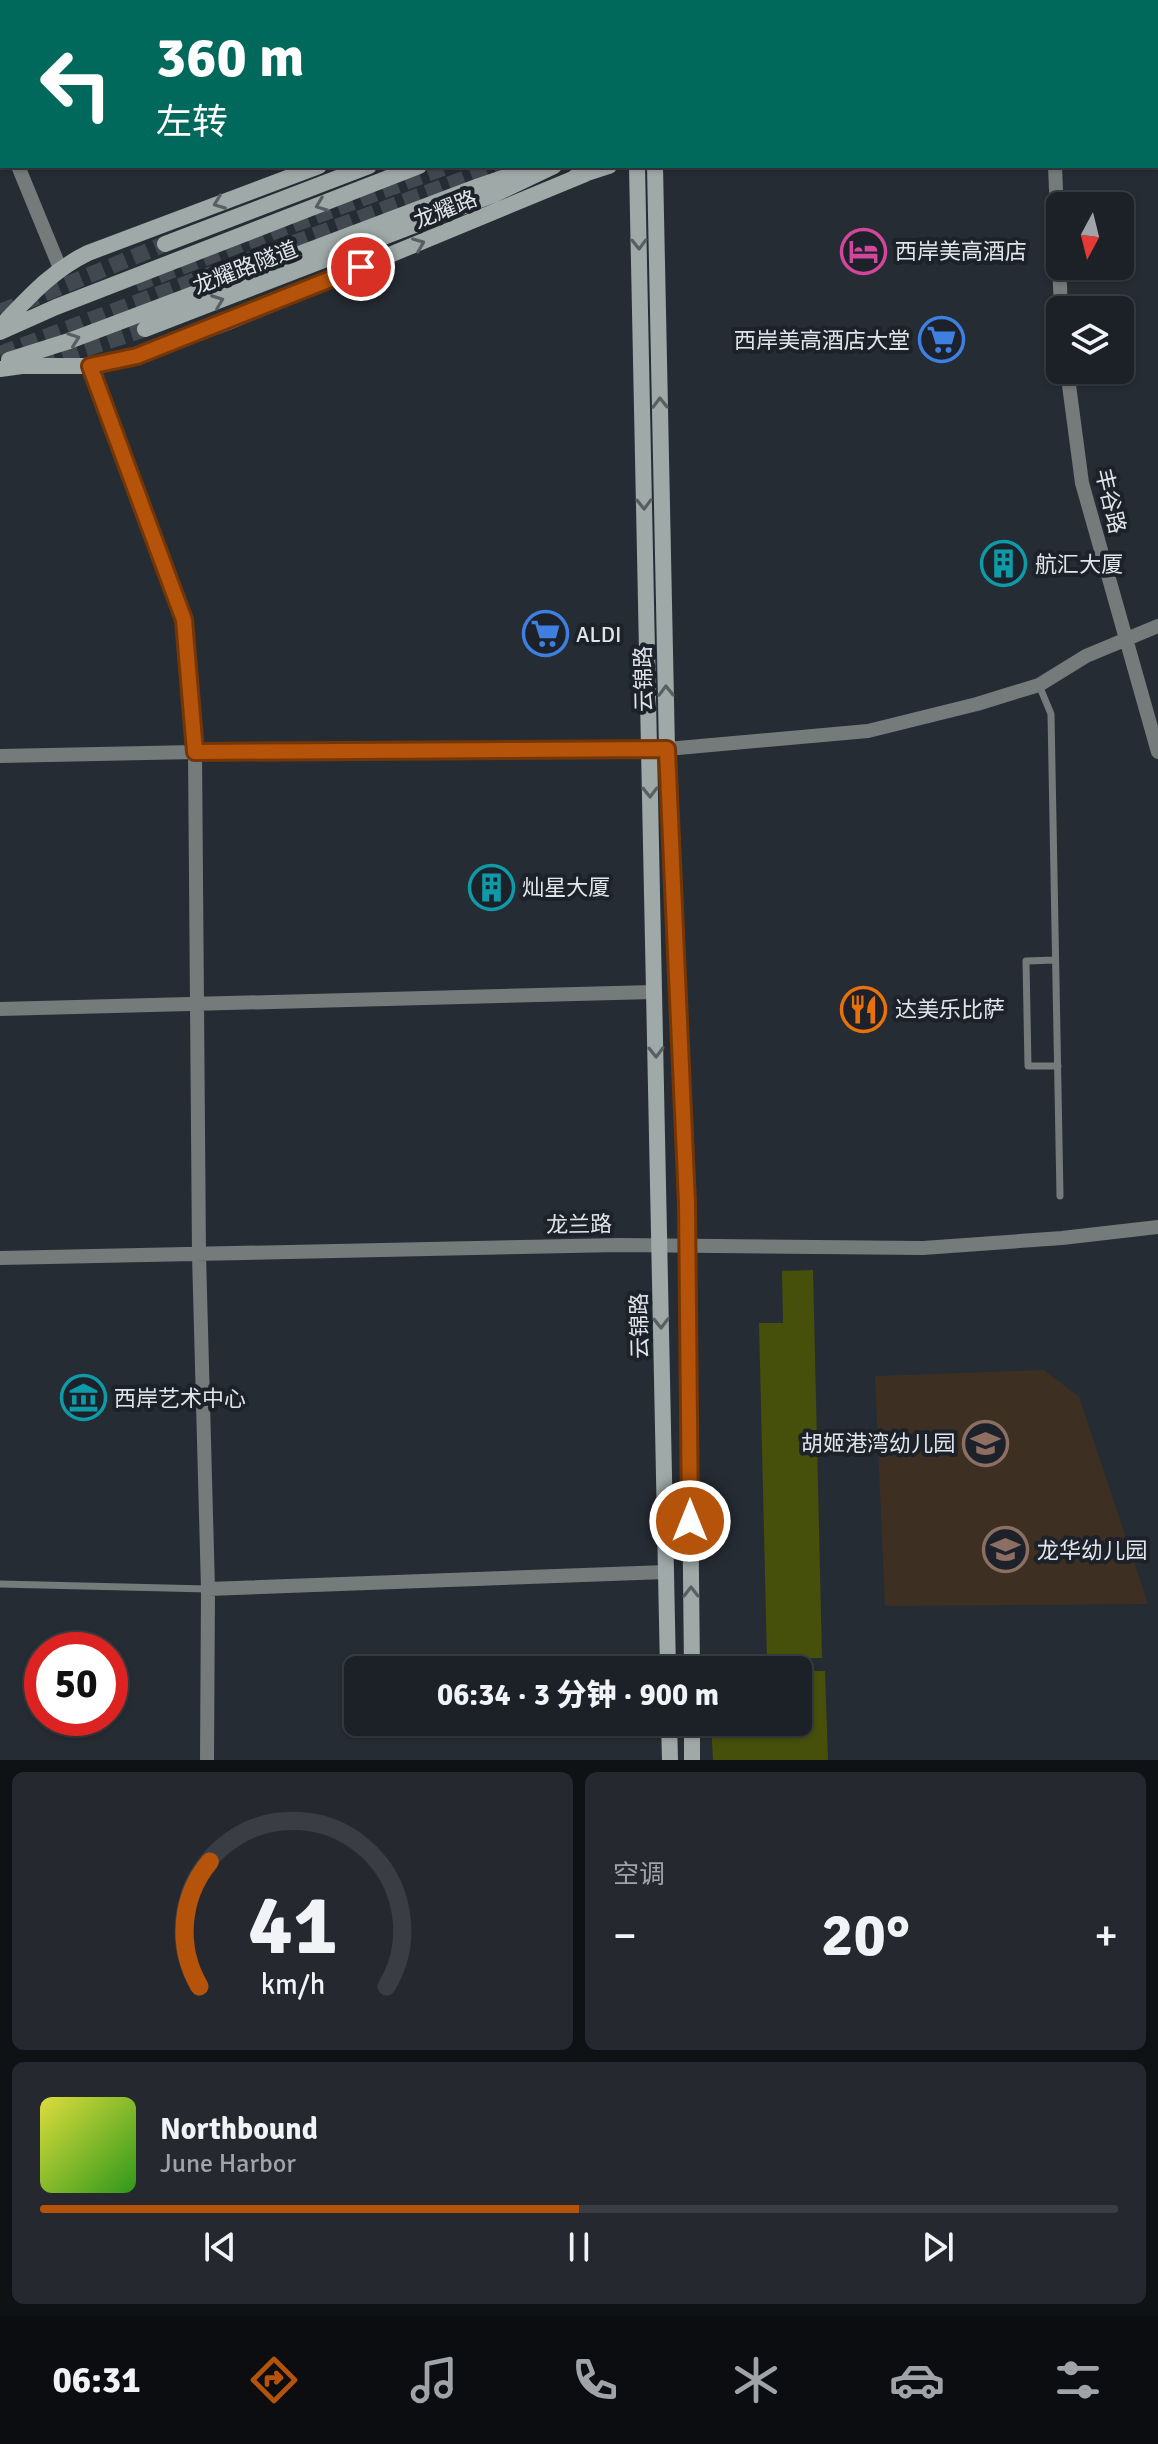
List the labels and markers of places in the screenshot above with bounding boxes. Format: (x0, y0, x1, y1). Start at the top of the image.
hotel icon: 西岸美高酒店 (840, 227, 888, 275)
pin (327, 233, 395, 301)
place label: 西岸美高酒店 (895, 238, 1027, 265)
supermarket icon: 西岸美高酒店大堂 (917, 316, 965, 364)
place label: 西岸美高酒店大堂 (734, 327, 910, 354)
building icon: 航汇大厦 (980, 540, 1028, 588)
place label: 航汇大厦 (1035, 551, 1123, 578)
supermarket icon: ALDI (521, 610, 569, 658)
place label: ALDI (576, 621, 621, 648)
building icon: 灿星大厦 (467, 863, 515, 911)
place label: 灿星大厦 (522, 874, 610, 901)
restaurant icon: 达美乐比萨 (840, 985, 888, 1033)
place label: 达美乐比萨 (895, 996, 1005, 1023)
museum icon: 西岸艺术中心 (59, 1374, 107, 1422)
place label: 西岸艺术中心 (114, 1385, 246, 1412)
school or university icon: 胡姬港湾幼儿园 (962, 1419, 1010, 1467)
place label: 胡姬港湾幼儿园 (801, 1430, 955, 1457)
school or university icon: 龙华幼儿园 (982, 1526, 1030, 1574)
place label: 龙华幼儿园 (1037, 1537, 1147, 1564)

